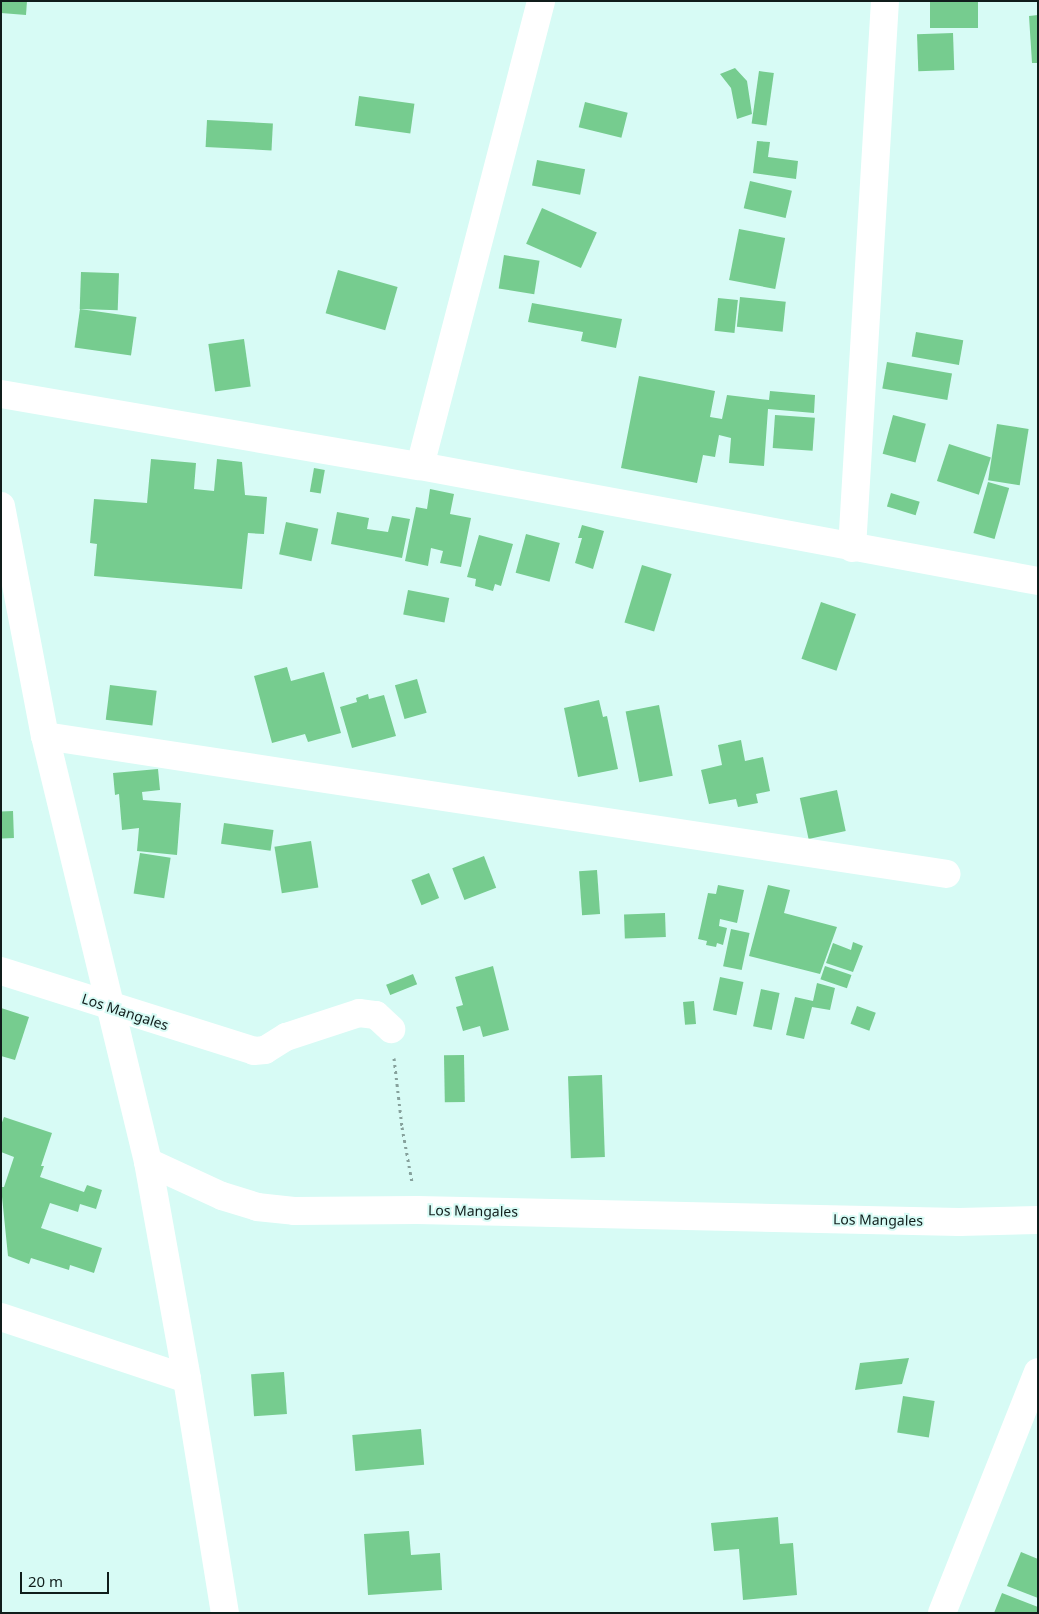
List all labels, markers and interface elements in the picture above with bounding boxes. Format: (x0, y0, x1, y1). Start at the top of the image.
street label: Los Mangales (80, 990, 170, 1034)
street label: Los Mangales (428, 1202, 518, 1220)
street label: Los Mangales (833, 1211, 923, 1229)
scale bar (22, 1562, 111, 1594)
text: 20 m (28, 1571, 63, 1591)

